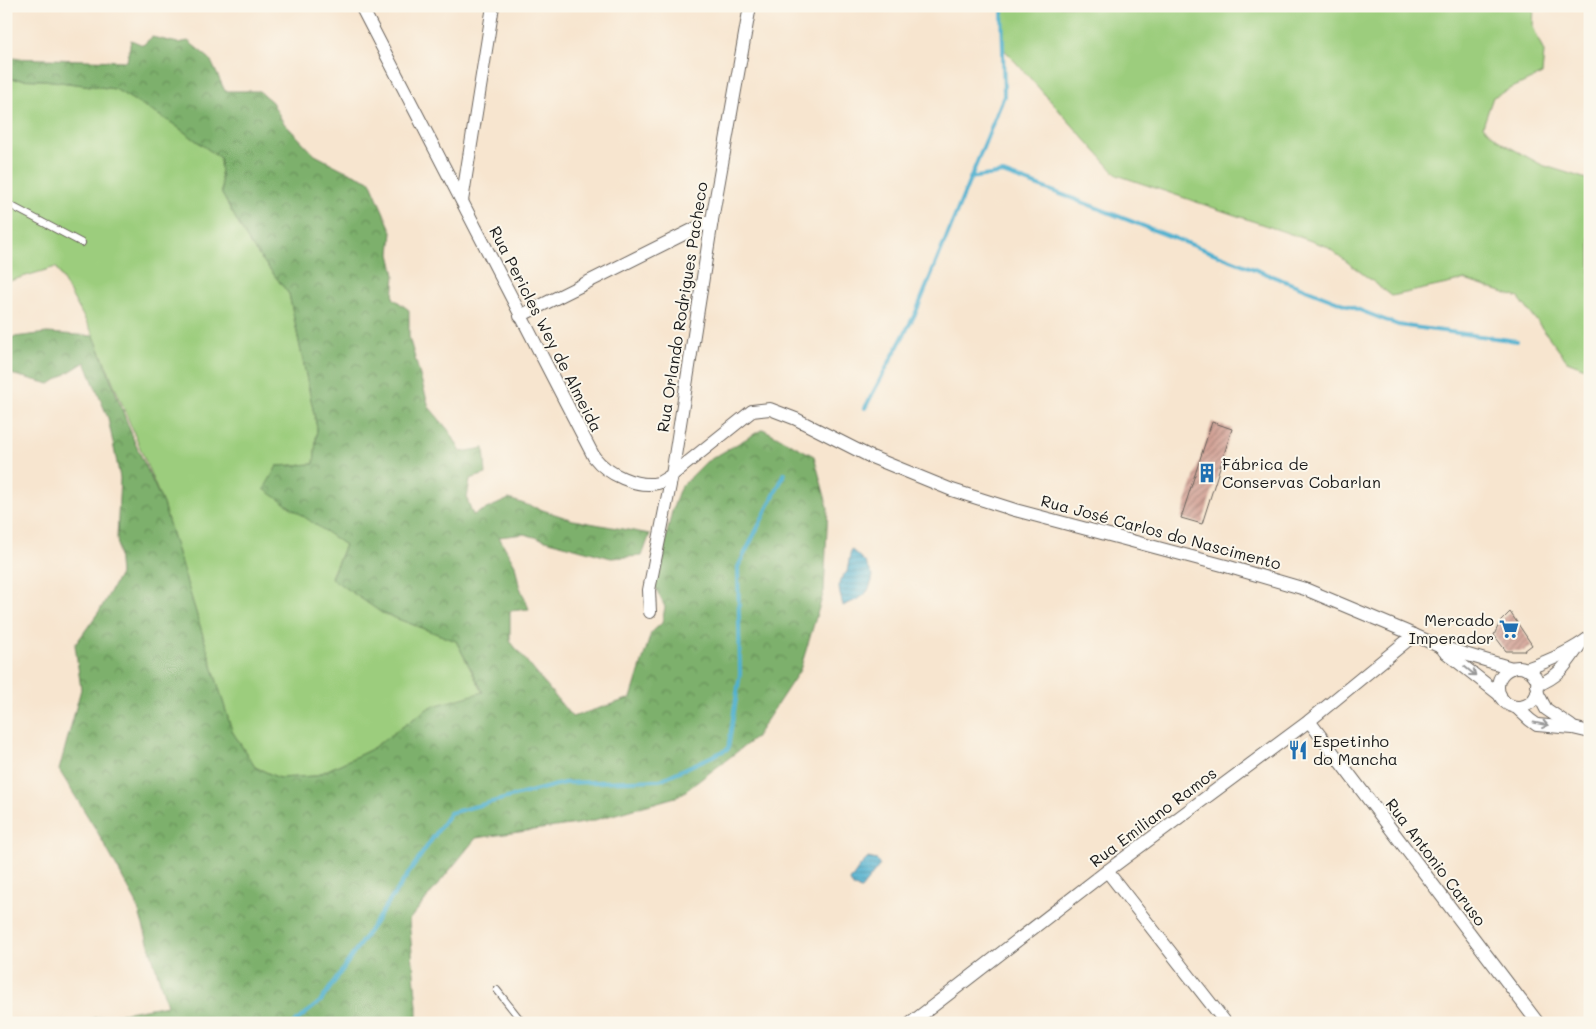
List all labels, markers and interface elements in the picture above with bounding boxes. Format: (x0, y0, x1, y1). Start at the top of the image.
street label: Rua Orlando Rodrigues Pacheco (651, 180, 712, 434)
street label: Rua Pericles Wey de Almeida (485, 222, 608, 435)
place label: Fábrica de Conservas Cobarlan (1222, 453, 1381, 492)
building icon: Fábrica de Conservas Cobarlan (1196, 462, 1218, 484)
street label: Rua José Carlos do Nascimento (1039, 489, 1283, 574)
place label: Mercado Imperador (1409, 609, 1494, 648)
supermarket icon: Mercado Imperador (1498, 618, 1520, 640)
one-way arrow (1463, 666, 1476, 677)
one-way arrow (1533, 720, 1549, 730)
place label: Espetinho do Mancha (1313, 730, 1398, 769)
restaurant icon: Espetinho do Mancha (1287, 739, 1309, 761)
street label: Rua Emiliano Ramos (1085, 762, 1220, 871)
street label: Rua Antonio Caruso (1382, 794, 1491, 930)

